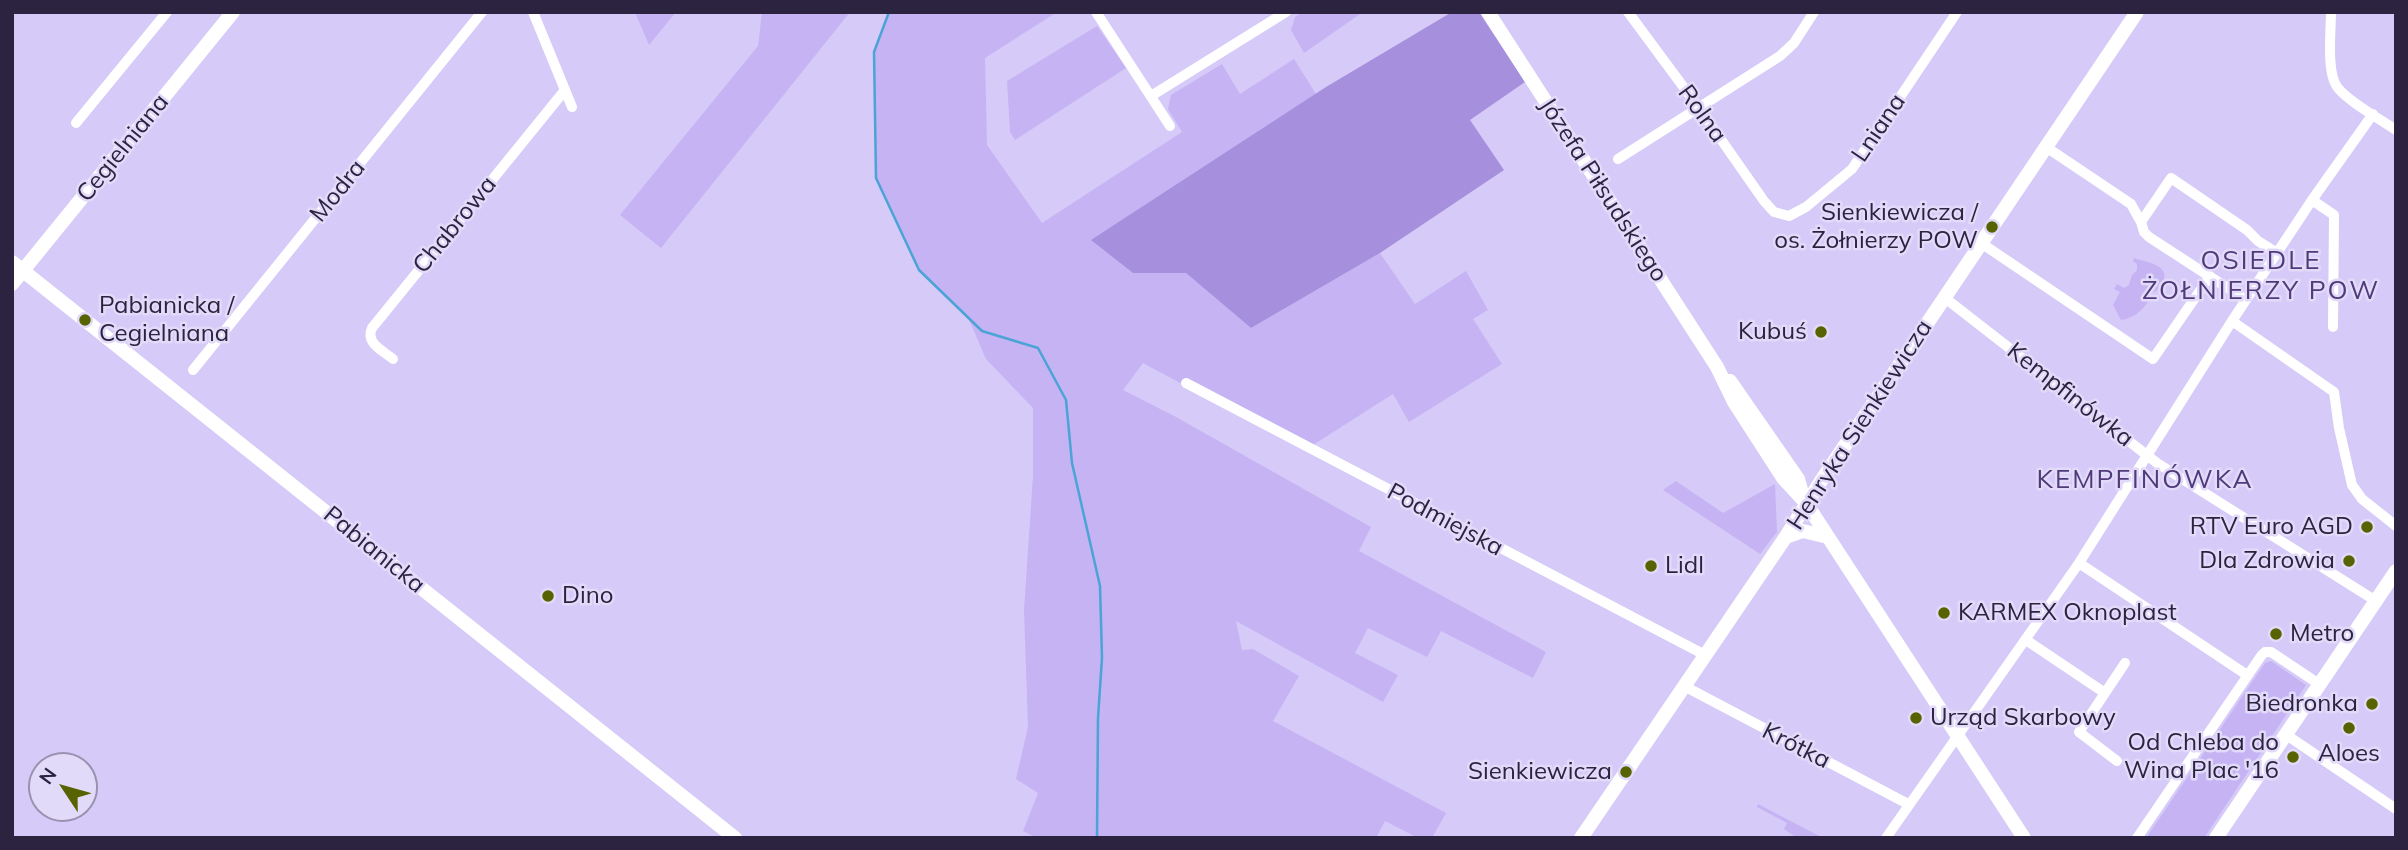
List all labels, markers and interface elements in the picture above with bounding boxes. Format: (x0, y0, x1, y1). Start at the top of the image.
street label: Rolna (1671, 80, 1733, 148)
street label: Cegielniana (71, 88, 175, 208)
street label: Lniana (1846, 89, 1912, 167)
street label: Józefa Piłsudskiego (1533, 93, 1673, 287)
street label: Modra (304, 154, 372, 228)
street label: Chabrowa (407, 171, 503, 279)
place label: Sienkiewicza / os. Żołnierzy POW (1774, 199, 1978, 255)
marker: Sienkiewicza / os. Żołnierzy POW (1984, 219, 2000, 235)
district label: OSIEDLE ŻOŁNIERZY POW (2144, 245, 2378, 306)
place label: Pabianicka / Cegielniana (99, 292, 234, 348)
marker: Pabianicka / Cegielniana (77, 312, 93, 328)
street label: Henryka Sienkiewicza (1781, 315, 1939, 535)
place label: Kubuś (1738, 318, 1807, 346)
marker: Kubuś (1813, 324, 1829, 340)
street label: Kempfinówka (2001, 337, 2139, 453)
district label: KEMPFINÓWKA (2038, 464, 2252, 496)
street label: Podmiejska (1382, 477, 1508, 563)
street label: Pabianicka (317, 500, 431, 600)
place label: RTV Euro AGD (2190, 513, 2353, 541)
marker: RTV Euro AGD (2359, 519, 2375, 535)
place label: Dla Zdrowia (2199, 547, 2335, 575)
place label: Lidl (1665, 552, 1704, 580)
marker: Dla Zdrowia (2341, 553, 2357, 569)
marker: Lidl (1643, 558, 1659, 574)
place label: Dino (562, 582, 613, 610)
marker: Dino (540, 588, 556, 604)
place label: KARMEX Oknoplast (1958, 599, 2177, 627)
marker: KARMEX Oknoplast (1936, 605, 1952, 621)
place label: Metro (2290, 620, 2354, 648)
marker: Metro (2268, 626, 2284, 642)
place label: Biedronka (2246, 690, 2358, 718)
marker: Biedronka (2364, 696, 2380, 712)
place label: Urząd Skarbowy (1930, 704, 2116, 732)
marker: Urząd Skarbowy (1908, 710, 1924, 726)
street label: Krótka (1757, 717, 1835, 775)
marker: Aloes (2341, 720, 2357, 736)
place label: Od Chleba do Wina Plac '16 (2124, 729, 2279, 785)
place label: Aloes (2318, 740, 2380, 768)
marker: Od Chleba do Wina Plac '16 (2285, 749, 2301, 765)
north arrow (28, 752, 98, 822)
place label: Sienkiewicza (1468, 758, 1612, 786)
text: N (34, 763, 62, 789)
marker: Sienkiewicza (1618, 764, 1634, 780)

